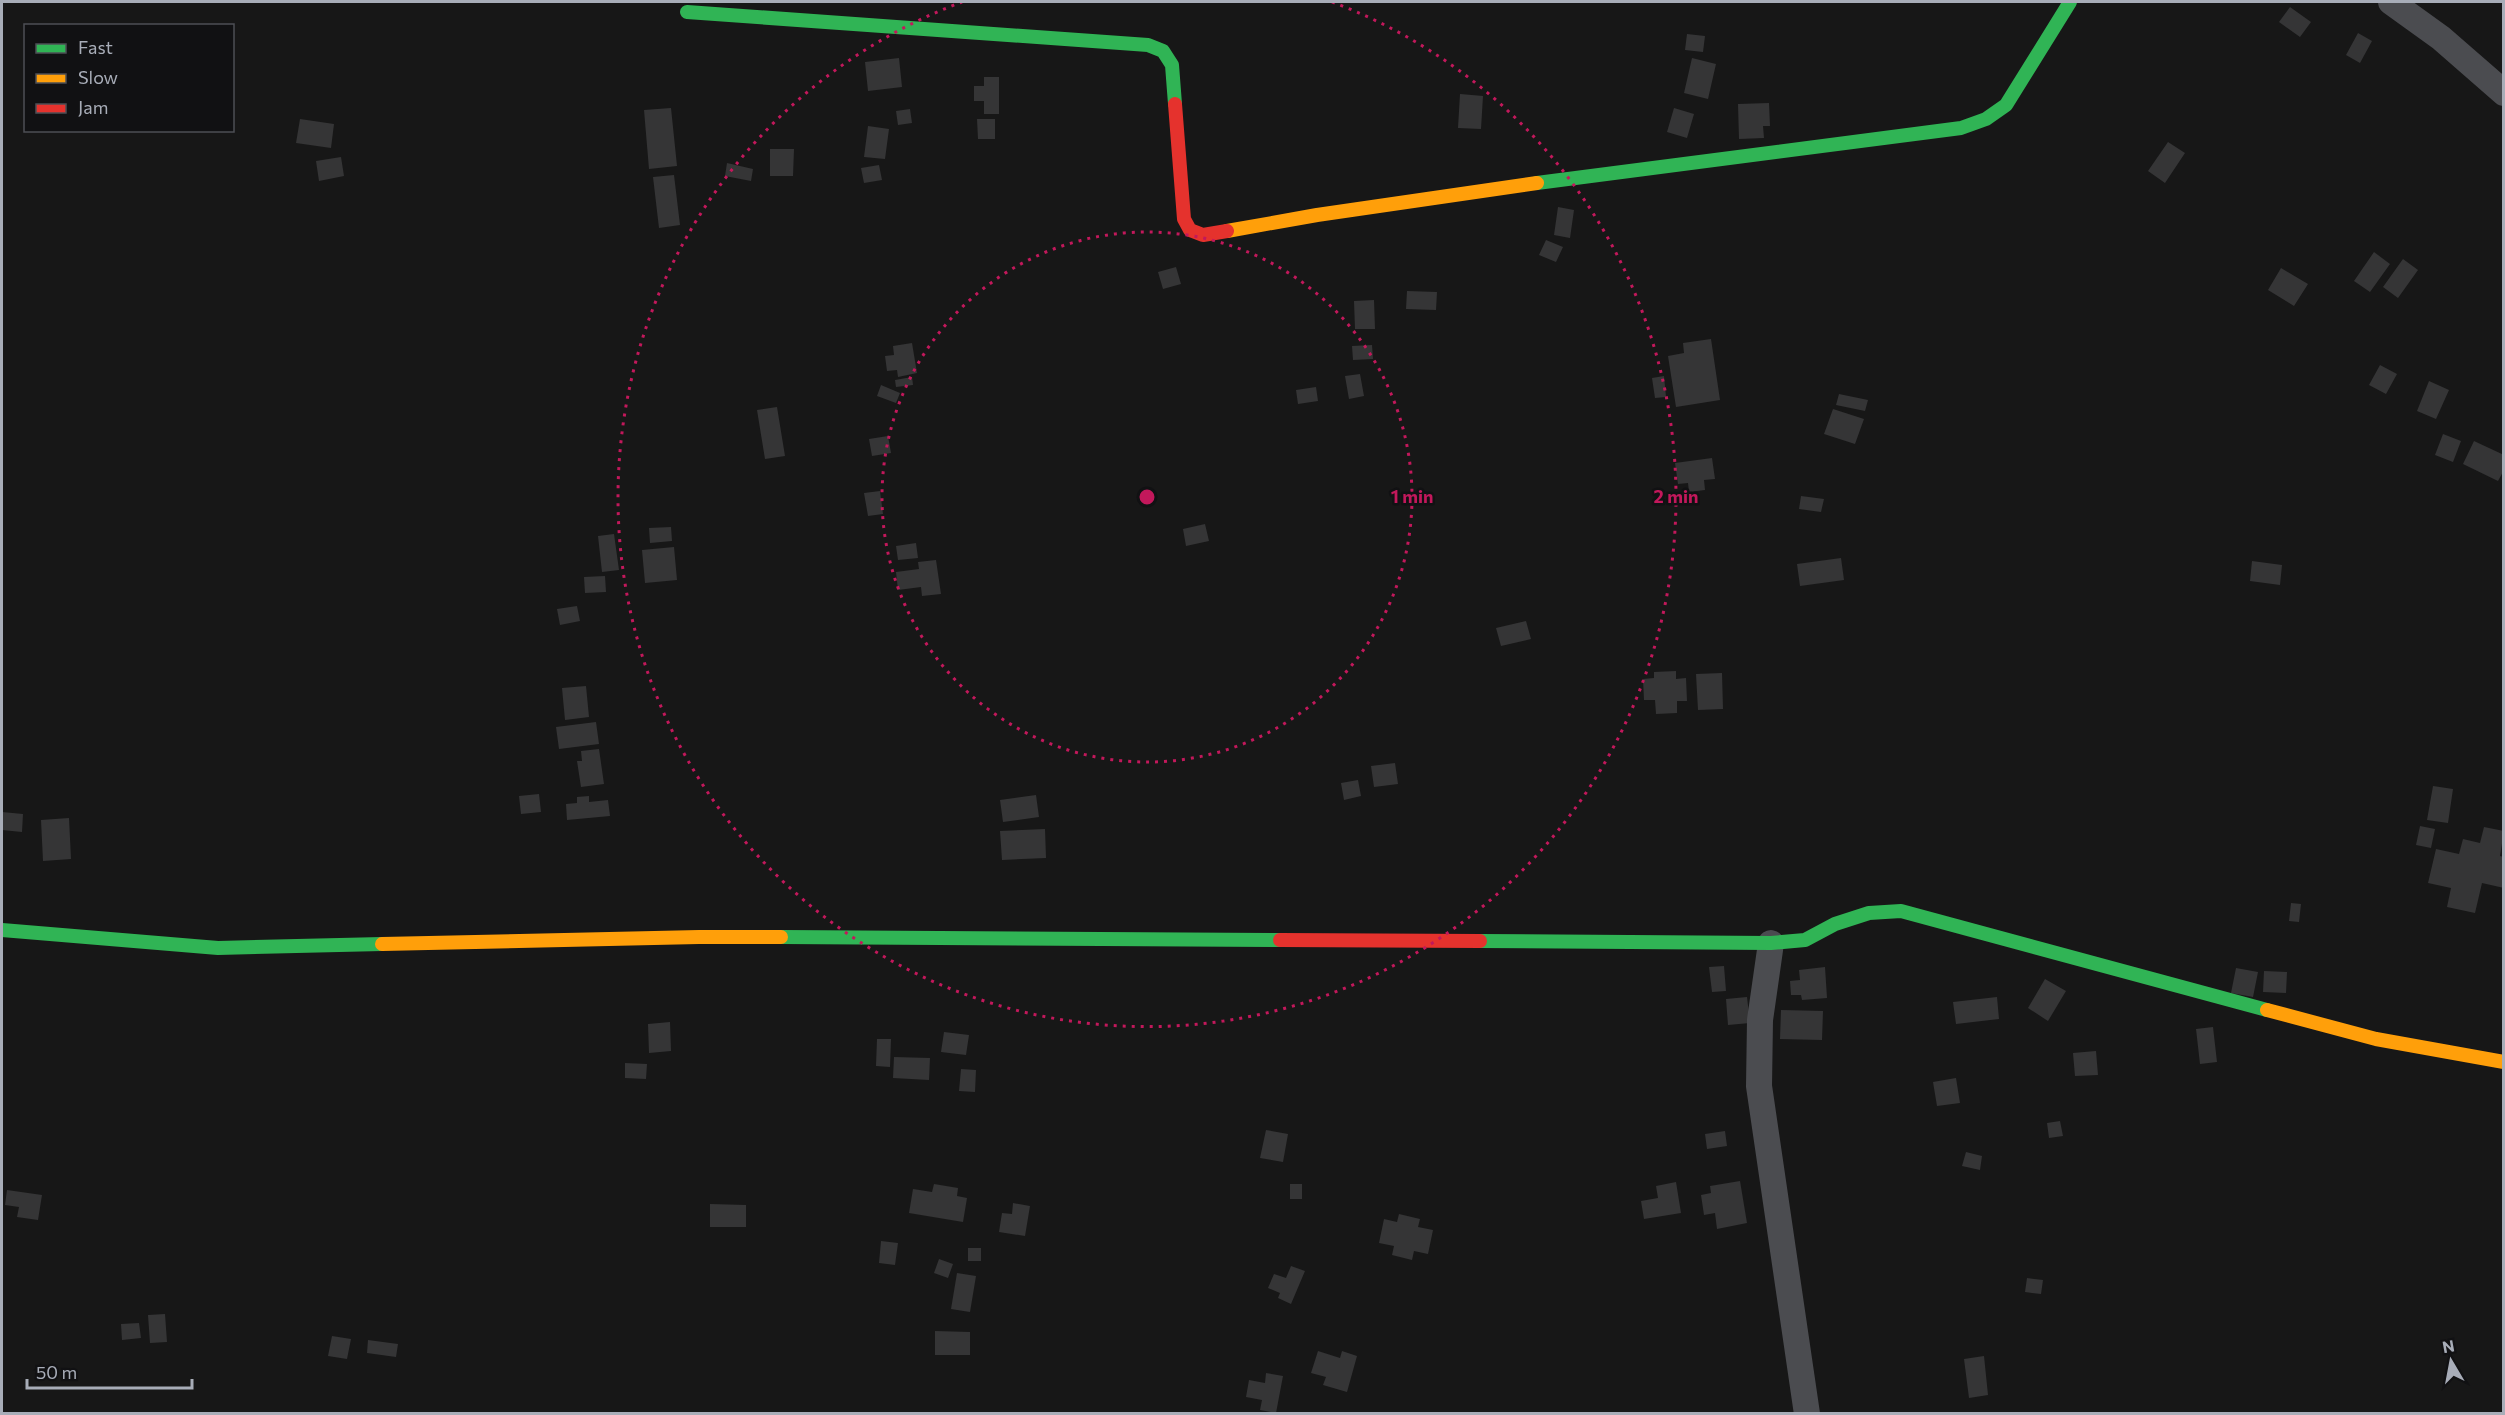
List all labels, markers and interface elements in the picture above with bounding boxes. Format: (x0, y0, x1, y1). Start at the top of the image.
legend (24, 24, 234, 132)
text: Fast (78, 36, 113, 58)
text: Slow (78, 66, 118, 88)
text: Jam (78, 96, 108, 118)
text: 1 min (1391, 485, 1433, 507)
text: 2 min (1654, 485, 1698, 507)
centre of rings (1137, 487, 1157, 507)
north arrow (2421, 1331, 2481, 1391)
text: N (2441, 1335, 2456, 1356)
scale bar (27, 1352, 192, 1390)
text: 50 m (36, 1361, 77, 1383)

